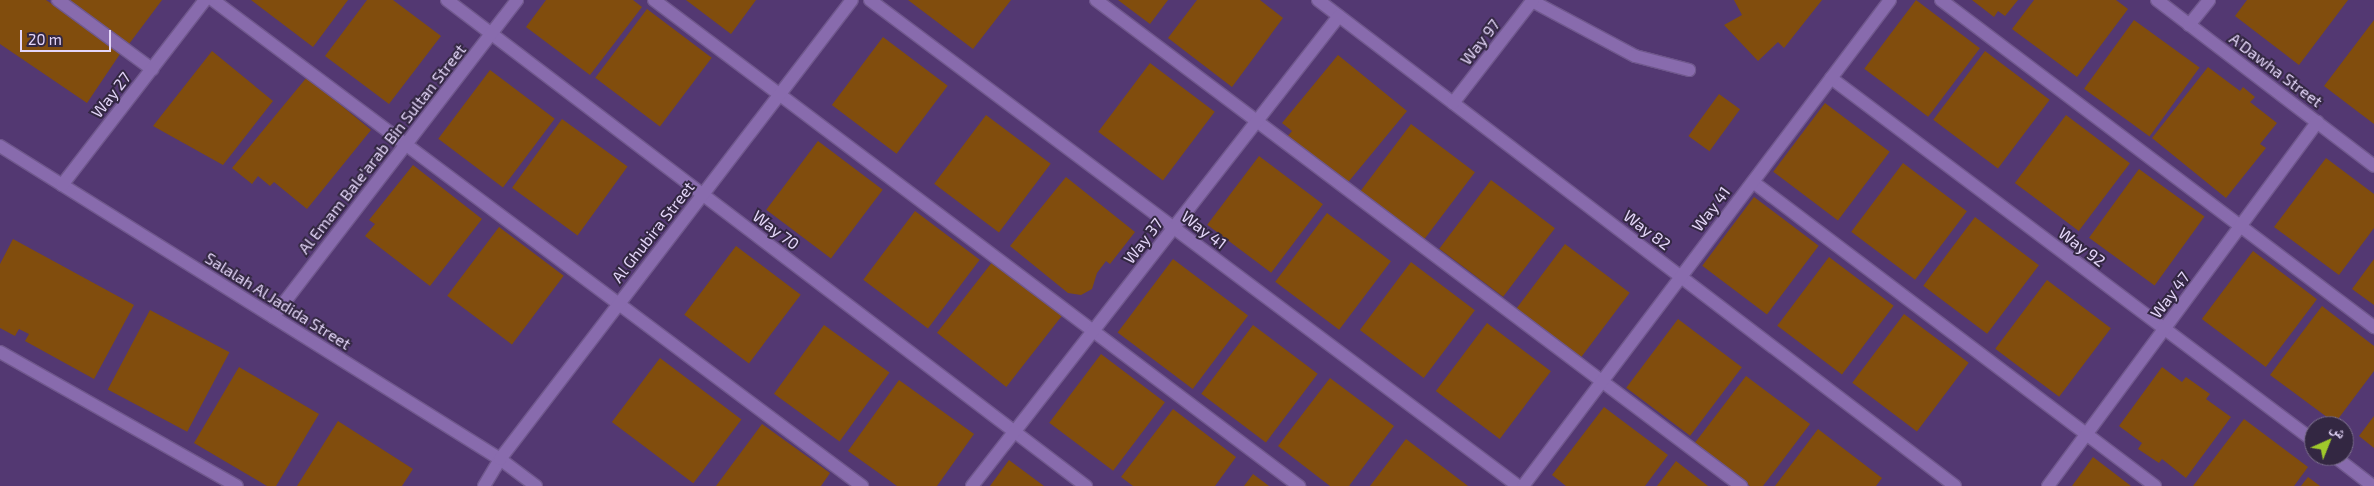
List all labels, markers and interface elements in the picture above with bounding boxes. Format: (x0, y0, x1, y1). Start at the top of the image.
street label: Way 97 (1456, 15, 1504, 69)
scale bar (22, 20, 114, 52)
street label: A'Dawha Street (2226, 29, 2326, 111)
text: 20 m (28, 30, 62, 48)
street label: Al Emam Bale'arab Bin Sultan Street (294, 40, 470, 258)
street label: Way 27 (87, 68, 135, 122)
street label: Al Ghubira Street (608, 178, 698, 286)
street label: Way 41 (1688, 182, 1734, 236)
street label: Way 70 (749, 206, 803, 254)
street label: Way 82 (1619, 206, 1675, 254)
street label: Way 41 (1177, 207, 1231, 253)
street label: Way 37 (1119, 214, 1167, 268)
street label: Way 92 (2055, 223, 2109, 271)
street label: Salalah Al Jadida Street (201, 248, 355, 354)
street label: Way 47 (2146, 268, 2194, 322)
north arrow (2304, 416, 2354, 466)
text: ش (2328, 419, 2350, 442)

